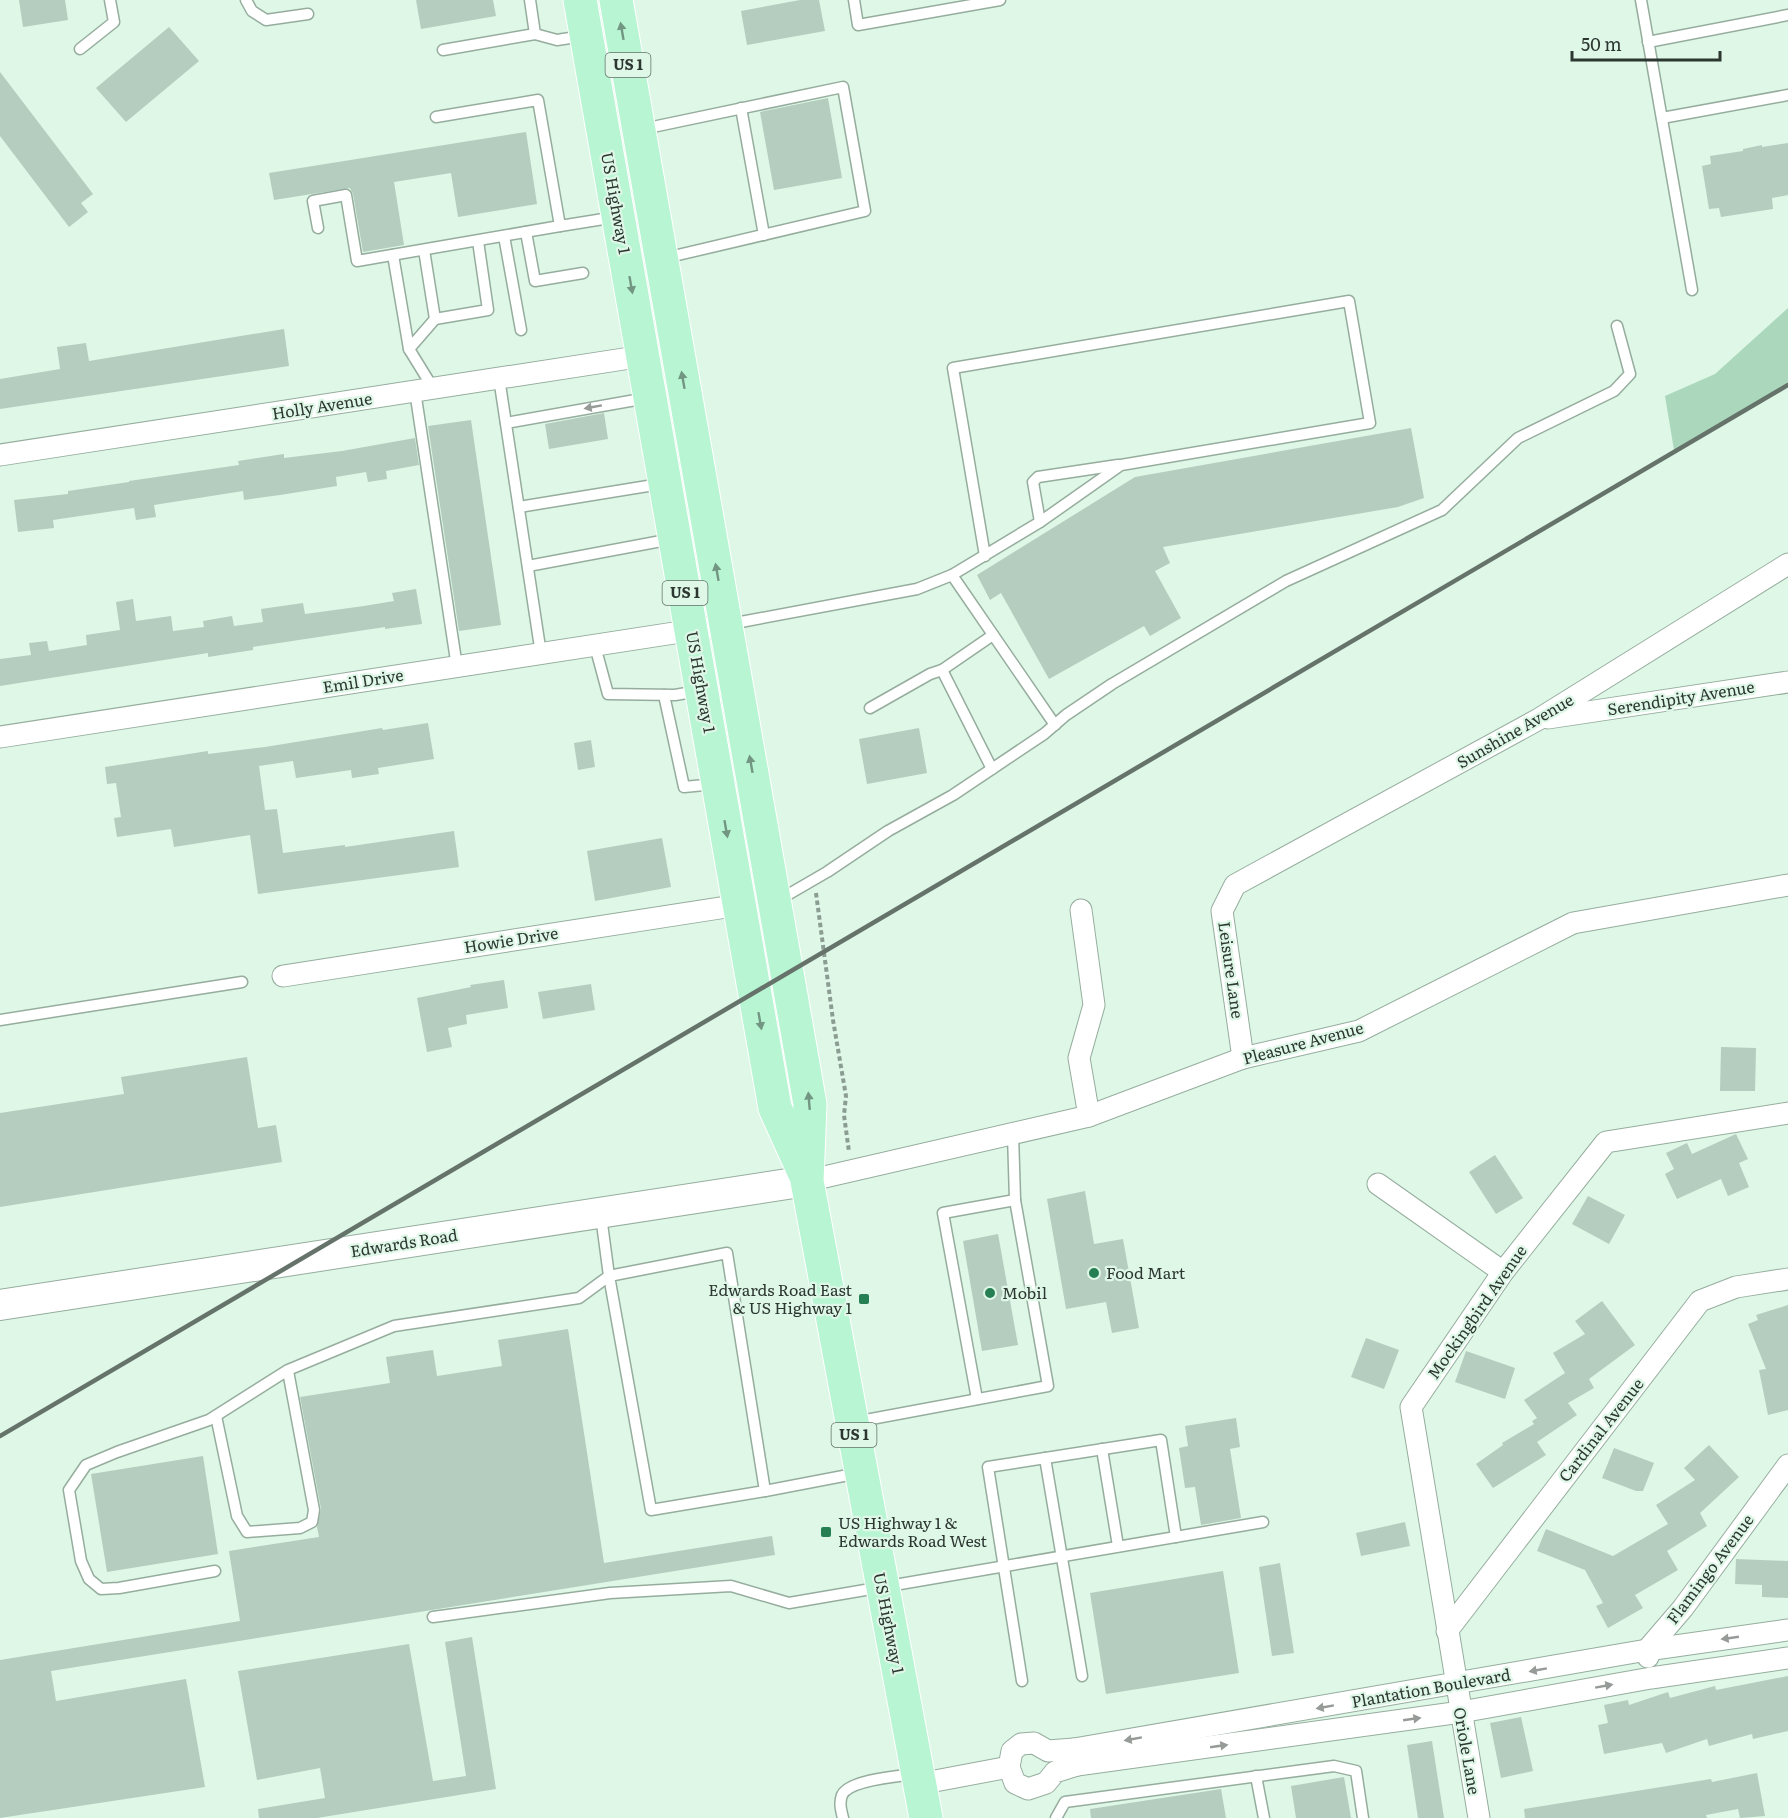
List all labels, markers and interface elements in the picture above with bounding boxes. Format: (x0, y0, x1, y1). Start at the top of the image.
one-way arrow (617, 21, 626, 40)
scale bar (1572, 24, 1720, 62)
text: 50 m (1581, 30, 1622, 57)
road number: US 1 (606, 53, 650, 77)
street label: US Highway 1 (596, 150, 638, 256)
one-way arrow (627, 276, 636, 295)
one-way arrow (678, 370, 687, 389)
street label: Holly Avenue (270, 385, 374, 425)
one-way arrow (583, 403, 602, 412)
one-way arrow (712, 562, 721, 581)
road number: US 1 (662, 581, 708, 605)
street label: US Highway 1 (681, 629, 723, 735)
street label: Emil Drive (321, 662, 405, 698)
street label: Serendipity Avenue (1606, 674, 1756, 720)
street label: Sunshine Avenue (1452, 687, 1577, 773)
one-way arrow (746, 755, 755, 774)
one-way arrow (722, 819, 731, 838)
street label: Howie Drive (462, 920, 560, 958)
street label: Leisure Lane (1213, 920, 1251, 1020)
one-way arrow (755, 1012, 764, 1031)
street label: Pleasure Avenue (1240, 1014, 1366, 1070)
one-way arrow (804, 1092, 814, 1111)
street label: Edwards Road (349, 1222, 459, 1262)
street label: Mockingbird Avenue (1421, 1239, 1532, 1383)
place label: Food Mart (1106, 1260, 1186, 1284)
marker: Food Mart (1087, 1266, 1101, 1280)
place label: Edwards Road East & US Highway 1 (708, 1277, 853, 1319)
place label: Mobil (1002, 1280, 1047, 1304)
marker: Mobil (983, 1286, 997, 1300)
marker: Edwards Road East & US Highway 1 (857, 1292, 871, 1306)
street label: Cardinal Avenue (1552, 1372, 1648, 1486)
road number: US 1 (832, 1423, 876, 1447)
street label: Flamingo Avenue (1660, 1508, 1759, 1628)
place label: US Highway 1 & Edwards Road West (838, 1510, 988, 1552)
marker: US Highway 1 & Edwards Road West (819, 1525, 833, 1539)
street label: US Highway 1 (868, 1570, 912, 1676)
one-way arrow (1720, 1634, 1739, 1643)
street label: Plantation Boulevard (1349, 1661, 1512, 1713)
one-way arrow (1528, 1666, 1547, 1675)
one-way arrow (1595, 1681, 1614, 1690)
one-way arrow (1315, 1702, 1334, 1711)
street label: Oriole Lane (1448, 1705, 1487, 1796)
one-way arrow (1402, 1714, 1421, 1724)
one-way arrow (1123, 1735, 1142, 1744)
one-way arrow (1209, 1741, 1228, 1750)

